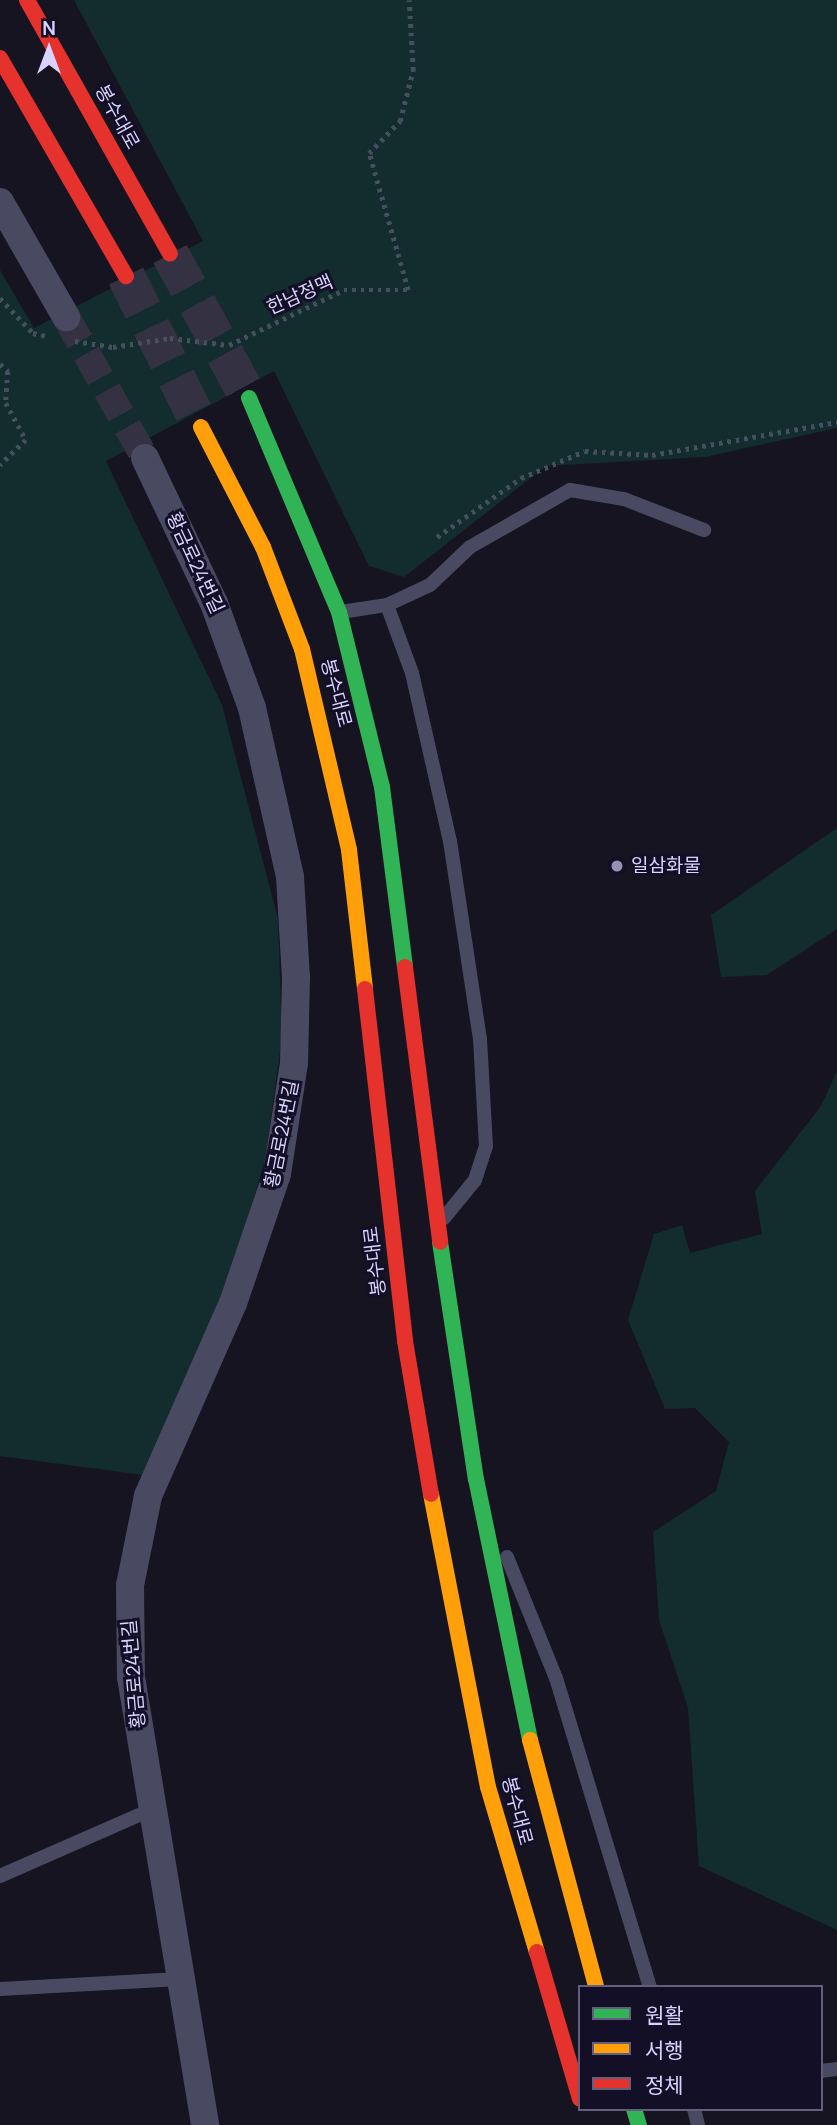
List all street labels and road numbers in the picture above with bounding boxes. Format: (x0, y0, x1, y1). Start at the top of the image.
street label: 봉수대로 (90, 81, 144, 153)
street label: 한남정맥 (263, 270, 337, 320)
street label: 황금로24번길 (162, 509, 228, 617)
street label: 봉수대로 (316, 656, 356, 730)
street label: 황금로24번길 (260, 1078, 304, 1190)
street label: 봉수대로 (359, 1225, 391, 1297)
street label: 황금로24번길 (118, 1619, 150, 1729)
street label: 봉수대로 (497, 1774, 537, 1848)

